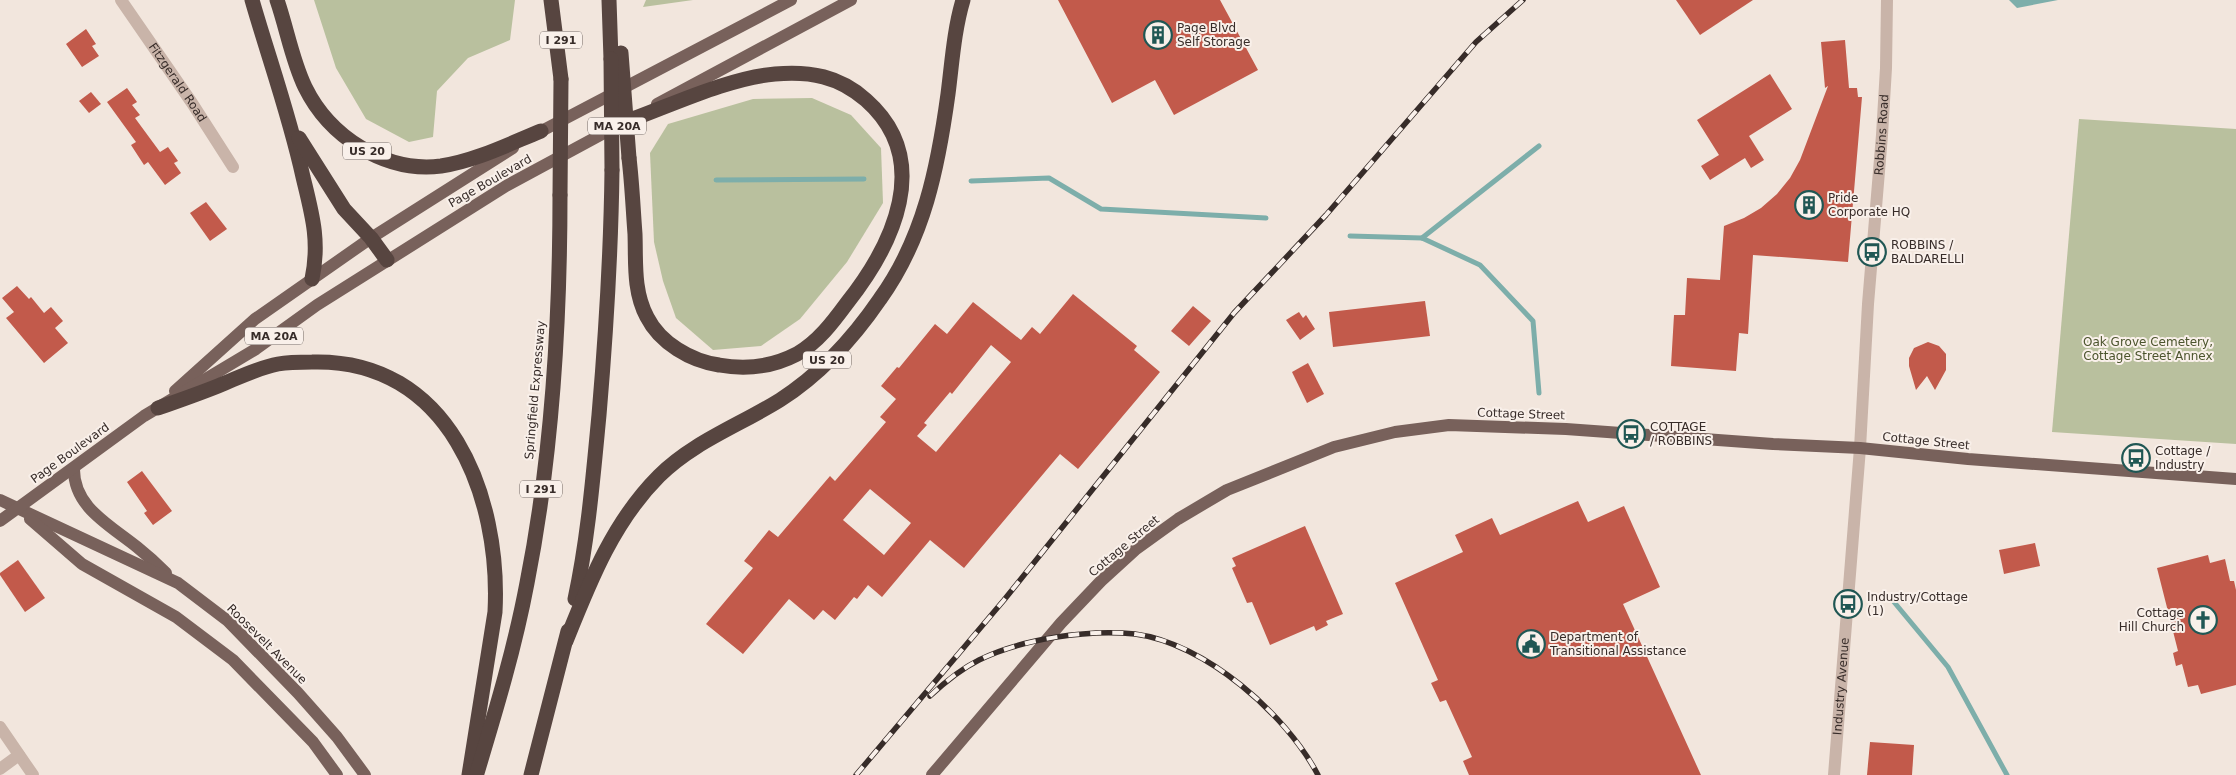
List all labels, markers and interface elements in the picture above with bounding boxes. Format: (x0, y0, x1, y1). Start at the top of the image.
building icon: Page Blvd Self Storage (1143, 20, 1173, 50)
place label: Page Blvd Self Storage (1177, 21, 1250, 49)
road number: I 291 (540, 32, 582, 48)
street label: Fitzgerald Road (146, 40, 209, 125)
street label: Robbins Road (1872, 94, 1891, 176)
road number: MA 20A (588, 118, 646, 134)
road number: US 20 (343, 142, 391, 160)
street label: Page Boulevard (446, 152, 534, 210)
building icon: Pride Corporate HQ (1794, 190, 1824, 220)
place label: Pride Corporate HQ (1828, 191, 1910, 219)
bus stop icon: ROBBINS / BALDARELLI (1857, 237, 1887, 267)
place label: ROBBINS / BALDARELLI (1891, 238, 1964, 266)
street label: Springfield Expressway (522, 320, 548, 460)
road number: MA 20A (245, 328, 303, 344)
park label: Oak Grove Cemetery, Cottage Street Annex (2083, 335, 2213, 363)
road number: US 20 (803, 352, 851, 368)
street label: Cottage Street (1477, 405, 1565, 423)
bus stop icon: COTTAGE / ROBBINS (1616, 419, 1646, 449)
street label: Page Boulevard (28, 420, 112, 486)
place label: COTTAGE / ROBBINS (1650, 420, 1712, 448)
street label: Cottage Street (1882, 429, 1971, 453)
bus stop icon: Cottage / Industry (2121, 443, 2151, 473)
place label: Cottage / Industry (2155, 444, 2211, 472)
road number: I 291 (520, 480, 562, 498)
street label: Cottage Street (1086, 512, 1162, 580)
bus stop icon: Industry/Cottage (1) (1833, 589, 1863, 619)
place label: Industry/Cottage (1) (1867, 590, 1968, 618)
street label: Roosevelt Avenue (224, 601, 310, 687)
church icon: Cottage Hill Church (2188, 605, 2218, 635)
place label: Cottage Hill Church (2119, 606, 2184, 634)
public building icon: Department of Transitional Assistance (1516, 629, 1546, 659)
place label: Department of Transitional Assistance (1549, 630, 1686, 658)
street label: Industry Avenue (1830, 637, 1852, 736)

